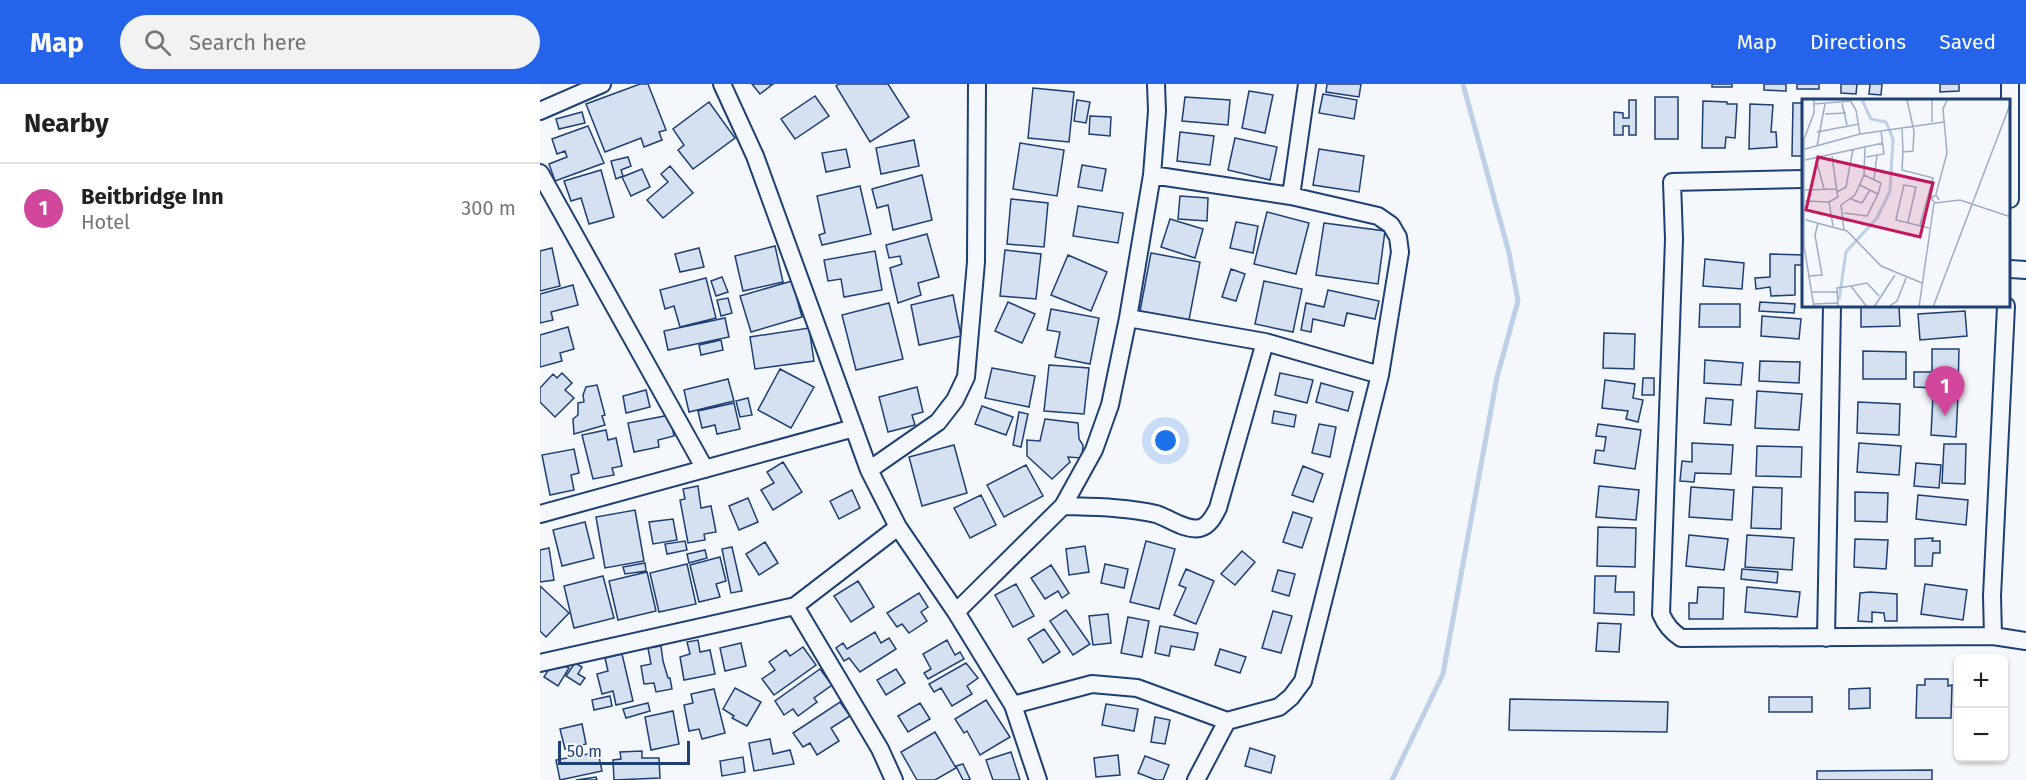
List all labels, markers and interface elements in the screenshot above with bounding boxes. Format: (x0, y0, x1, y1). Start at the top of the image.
search box (120, 15, 540, 69)
text: Map (30, 26, 84, 59)
icon: search (141, 26, 174, 59)
text: Search here (189, 29, 307, 56)
text: Map (1737, 29, 1777, 55)
text: Directions (1810, 29, 1906, 55)
text: Saved (1939, 29, 1996, 55)
inset map (1802, 99, 2011, 308)
text: Nearby (24, 108, 109, 139)
text: Beitbridge Inn (81, 183, 224, 210)
text: 1 (39, 196, 48, 220)
text: 300 m (461, 196, 516, 220)
text: Hotel (81, 210, 130, 234)
pin: 1 (1926, 366, 1964, 416)
your location (1151, 426, 1180, 455)
map controls (1954, 654, 2008, 762)
button: + (1954, 654, 2008, 708)
button: − (1954, 708, 2008, 762)
scale bar (558, 738, 690, 766)
text: 50 m (567, 742, 602, 761)

